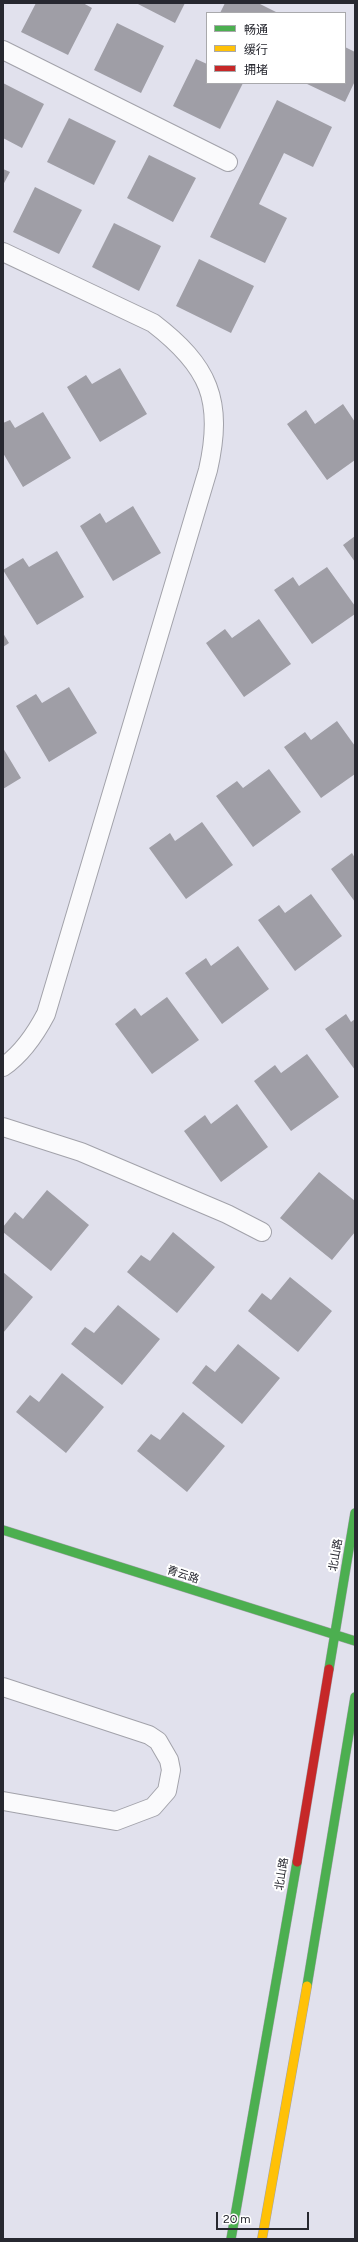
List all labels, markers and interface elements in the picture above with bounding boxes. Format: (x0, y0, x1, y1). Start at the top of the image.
legend (206, 12, 346, 84)
text: 畅通 (244, 23, 268, 37)
text: 缓行 (244, 43, 268, 57)
text: 拥堵 (244, 63, 268, 77)
street label: 北山路 (327, 1538, 345, 1572)
street label: 青云路 (165, 1564, 201, 1586)
street label: 北山路 (273, 1857, 291, 1891)
scale bar (218, 2204, 311, 2230)
text: 20 m (223, 2212, 251, 2226)

